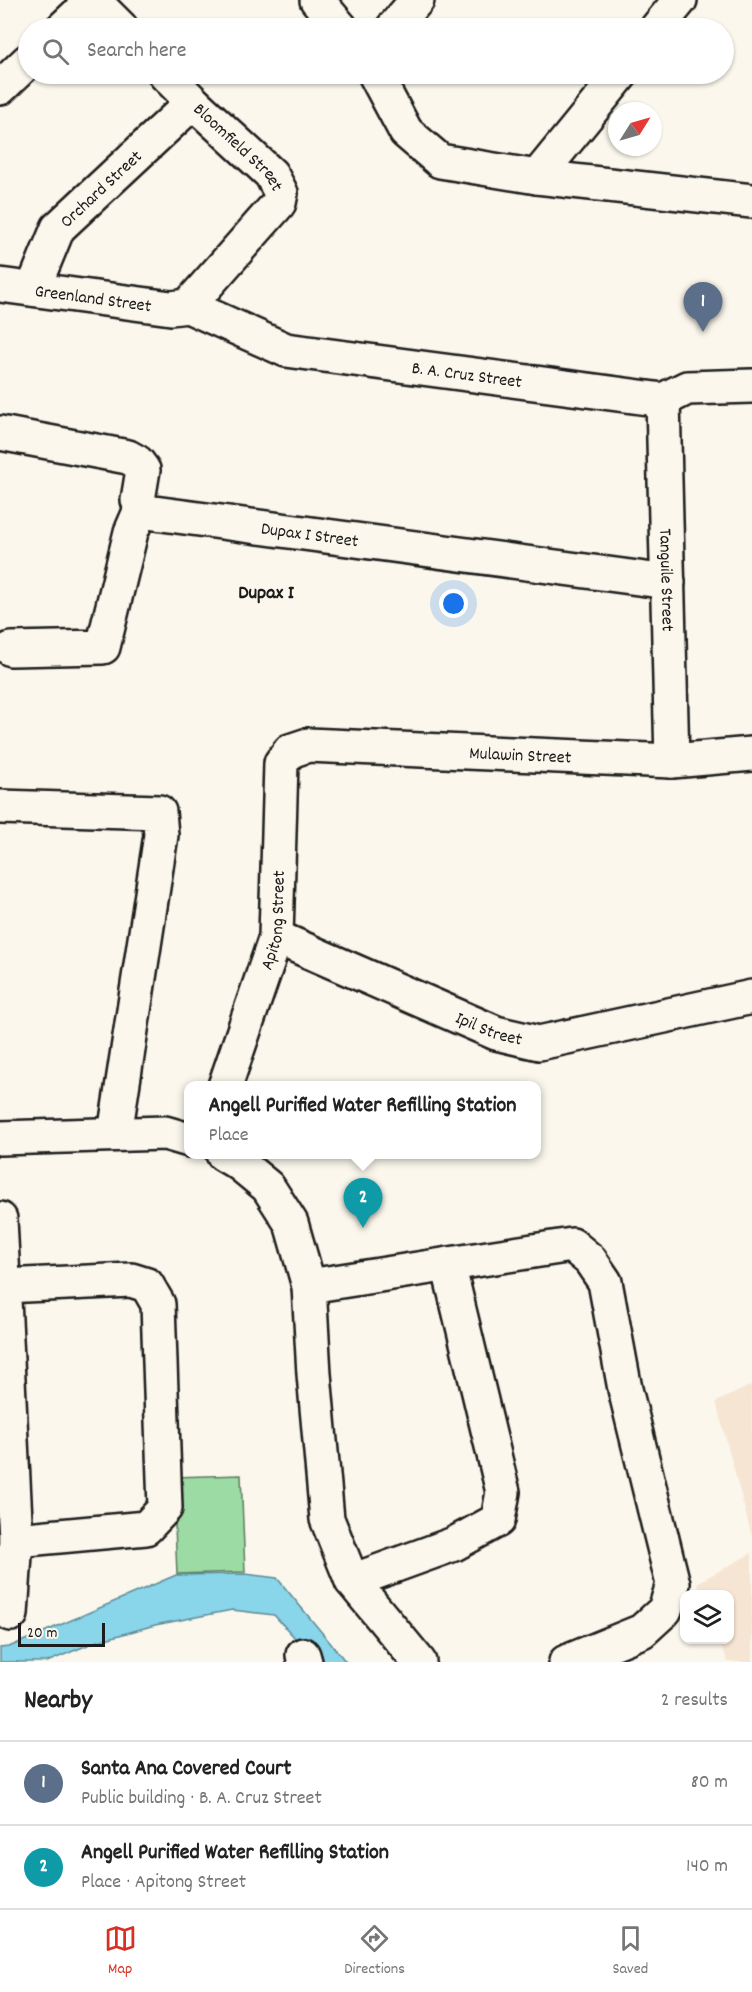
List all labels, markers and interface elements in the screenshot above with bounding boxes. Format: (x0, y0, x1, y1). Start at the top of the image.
search box (18, 18, 734, 84)
icon: search (39, 35, 72, 68)
text: Search here (87, 36, 186, 67)
street label: Bloomfield Street (187, 98, 288, 197)
north arrow (608, 102, 662, 156)
street label: Orchard Street (56, 145, 149, 235)
street label: Greenland Street (33, 280, 153, 320)
pin: 1 (684, 282, 722, 332)
street label: B. A. Cruz Street (410, 357, 524, 396)
street label: Dupax I Street (259, 517, 360, 555)
street label: Tanguile Street (651, 528, 679, 632)
district label: Dupax I (238, 580, 295, 608)
your location (439, 589, 468, 618)
street label: Mulawin Street (469, 742, 572, 772)
street label: Apitong Street (256, 870, 293, 974)
street label: Ipil Street (451, 1007, 525, 1054)
popup (184, 1081, 541, 1159)
text: Angell Purified Water Refilling Station (209, 1091, 516, 1122)
text: Place (209, 1122, 249, 1150)
pin: 2 (344, 1178, 382, 1228)
map controls (680, 1590, 734, 1644)
button: layers (680, 1590, 734, 1644)
scale bar (18, 1620, 105, 1648)
text: 20 m (27, 1622, 57, 1645)
text: Nearby (24, 1683, 92, 1720)
text: 2 results (661, 1687, 728, 1715)
text: Santa Ana Covered Court (81, 1754, 291, 1785)
text: 1 (41, 1769, 46, 1797)
text: 80 m (691, 1769, 728, 1797)
text: Public building · B. A. Cruz Street (81, 1785, 322, 1813)
text: Angell Purified Water Refilling Station (81, 1838, 389, 1869)
text: 2 (39, 1853, 48, 1881)
text: 140 m (686, 1853, 728, 1881)
text: Place · Apitong Street (81, 1869, 246, 1897)
tab: Map (104, 1922, 137, 1981)
tab: Directions (344, 1922, 405, 1981)
tab: Saved (612, 1922, 648, 1981)

